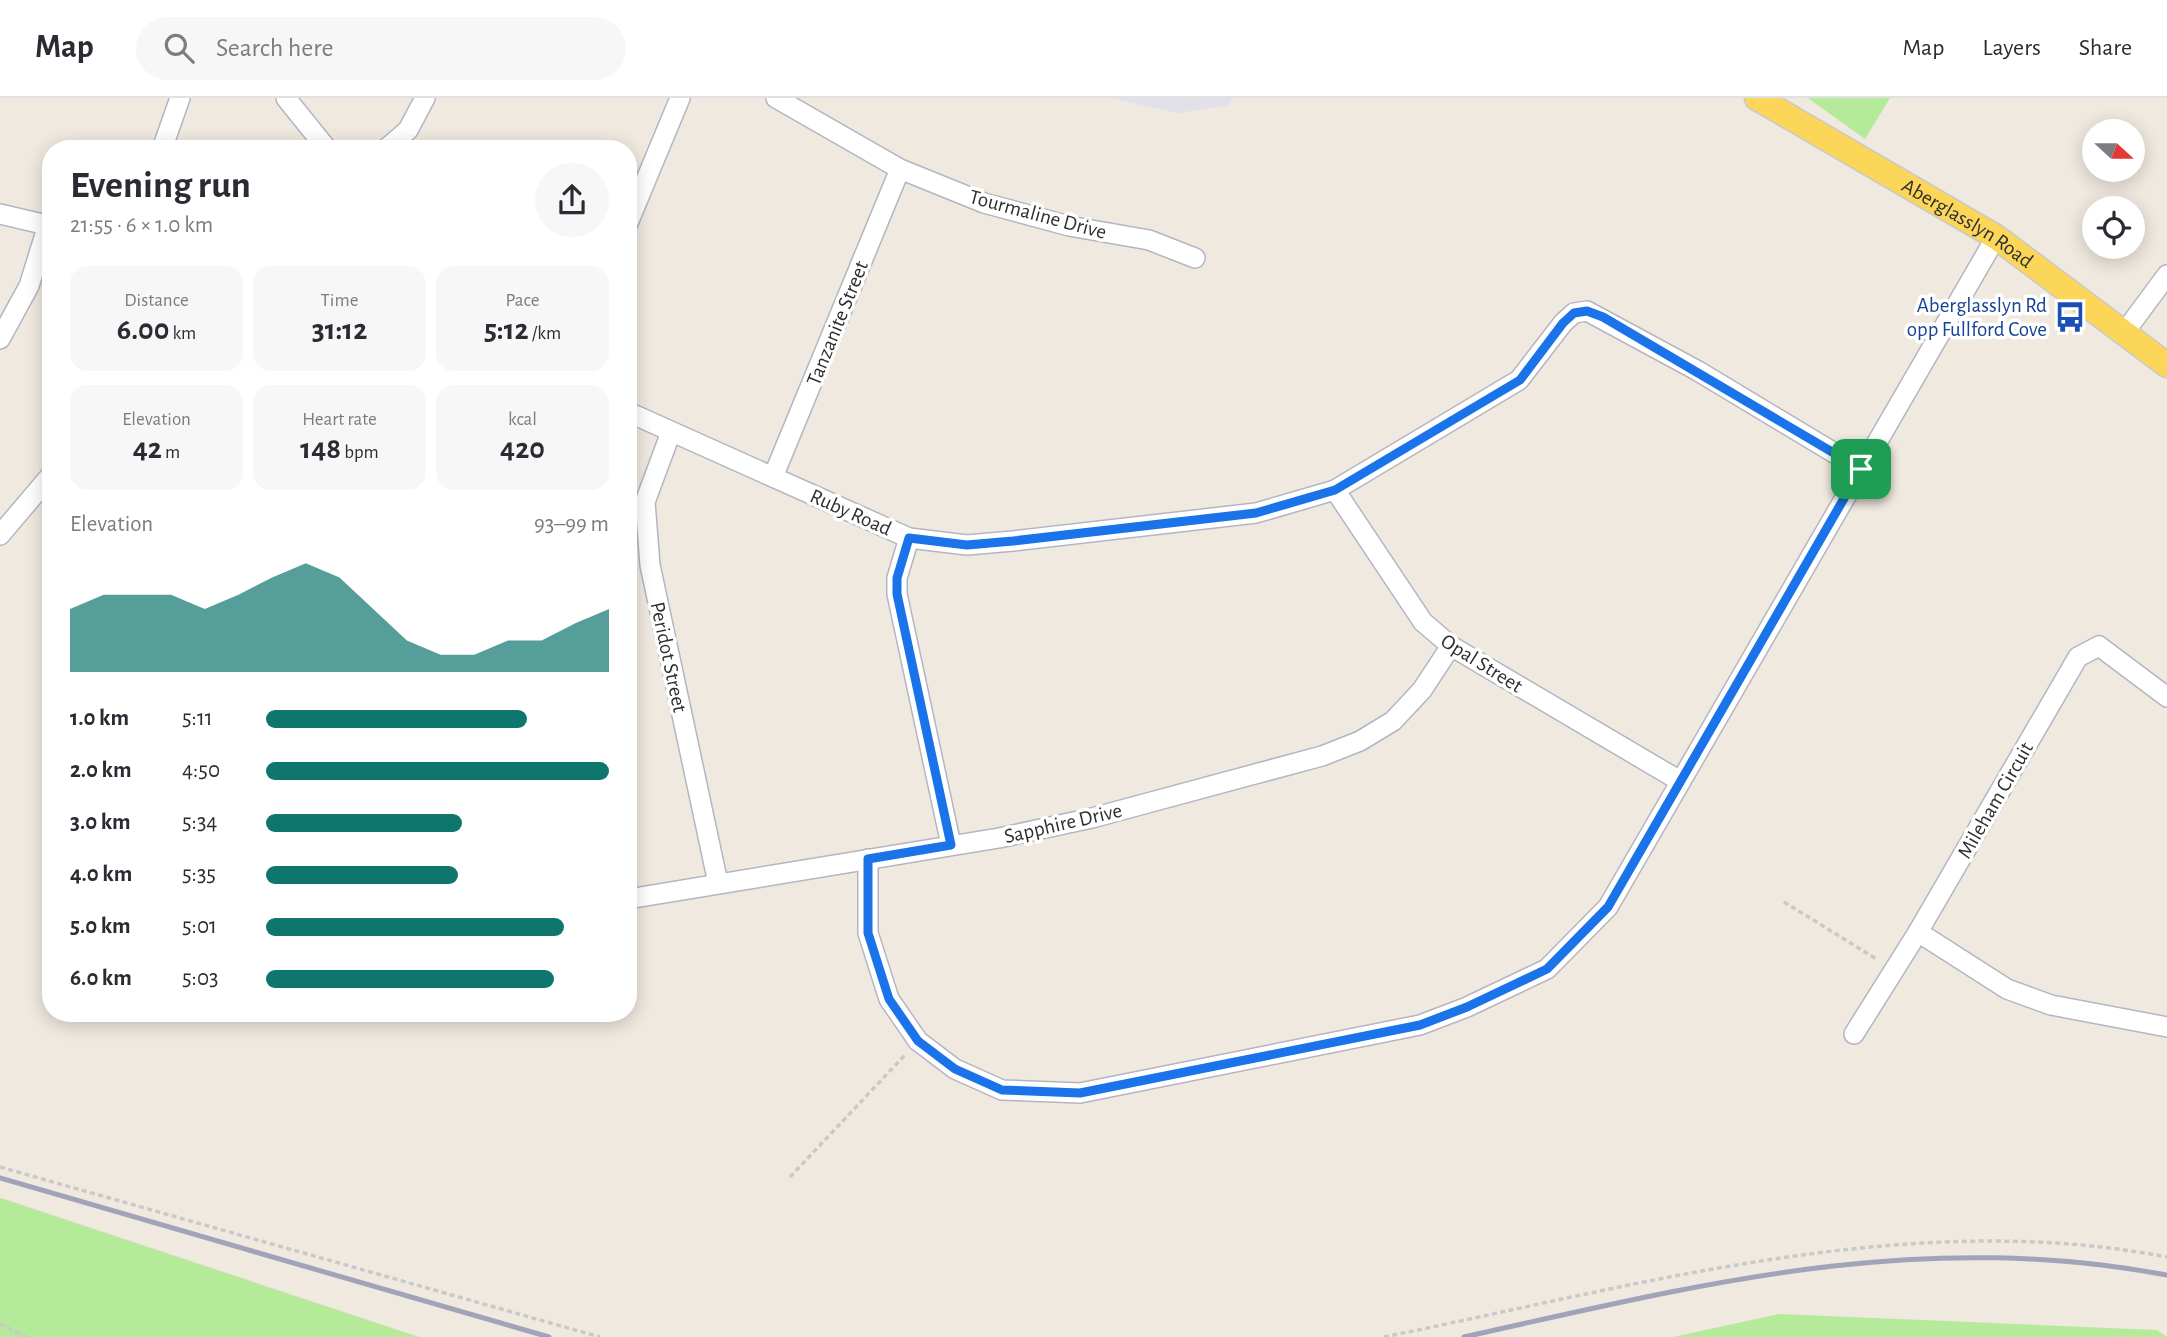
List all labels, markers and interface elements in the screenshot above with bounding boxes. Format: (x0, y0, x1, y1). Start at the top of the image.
search box (136, 17, 626, 80)
icon: search (160, 29, 198, 67)
text: Map (35, 31, 94, 64)
text: Search here (216, 35, 334, 61)
text: Map (1902, 36, 1944, 60)
text: Layers (1982, 36, 2041, 60)
text: Share (2079, 36, 2132, 60)
north arrow (2082, 119, 2146, 182)
map controls (2082, 119, 2145, 259)
button: share (535, 163, 609, 237)
text: Evening run (70, 167, 251, 205)
street label: Aberglasslyn Road (1898, 175, 2037, 272)
street label: Tourmaline Drive (967, 186, 1109, 243)
button: locate (2082, 196, 2145, 259)
text: 21:55 · 6 × 1.0 km (70, 214, 213, 237)
street label: Tanzanite Street (803, 258, 872, 388)
text: Distance (124, 291, 189, 310)
text: Time (321, 291, 358, 310)
text: Pace (505, 291, 540, 310)
place label: Aberglasslyn Rd opp Fullford Cove (1907, 295, 2047, 340)
bus stop icon: Aberglasslyn Rd opp Fullford Cove (2053, 300, 2087, 334)
text: 6.00 (117, 315, 169, 345)
text: 31:12 (312, 315, 367, 345)
text: 5:12 (484, 315, 529, 345)
text: km (169, 324, 196, 343)
text: /km (529, 324, 561, 343)
text: Elevation (122, 410, 191, 429)
text: Heart rate (302, 410, 377, 429)
text: kcal (508, 410, 537, 429)
text: 42 (133, 434, 162, 464)
text: 148 (300, 434, 341, 464)
text: 420 (500, 434, 545, 464)
pin (1831, 439, 1891, 499)
text: m (162, 443, 180, 462)
text: bpm (341, 443, 379, 462)
icon: arrive (1842, 450, 1880, 488)
street label: Ruby Road (807, 485, 895, 540)
text: Elevation (70, 513, 153, 536)
text: 93–99 m (534, 513, 609, 536)
street label: Peridot Street (647, 600, 691, 715)
street label: Opal Street (1437, 630, 1526, 697)
text: 1.0 km (70, 707, 129, 730)
text: 5:11 (182, 707, 213, 730)
street label: Mileham Circuit (1954, 738, 2037, 862)
text: 2.0 km (70, 759, 132, 782)
text: 4:50 (182, 759, 220, 782)
street label: Sapphire Drive (1002, 800, 1124, 847)
text: 3.0 km (70, 811, 131, 834)
text: 5:34 (182, 811, 217, 834)
text: 4.0 km (70, 863, 132, 886)
text: 5:35 (182, 863, 216, 886)
text: 5.0 km (70, 915, 131, 938)
text: 5:01 (182, 915, 217, 938)
text: 6.0 km (70, 967, 132, 990)
text: 5:03 (182, 967, 219, 990)

